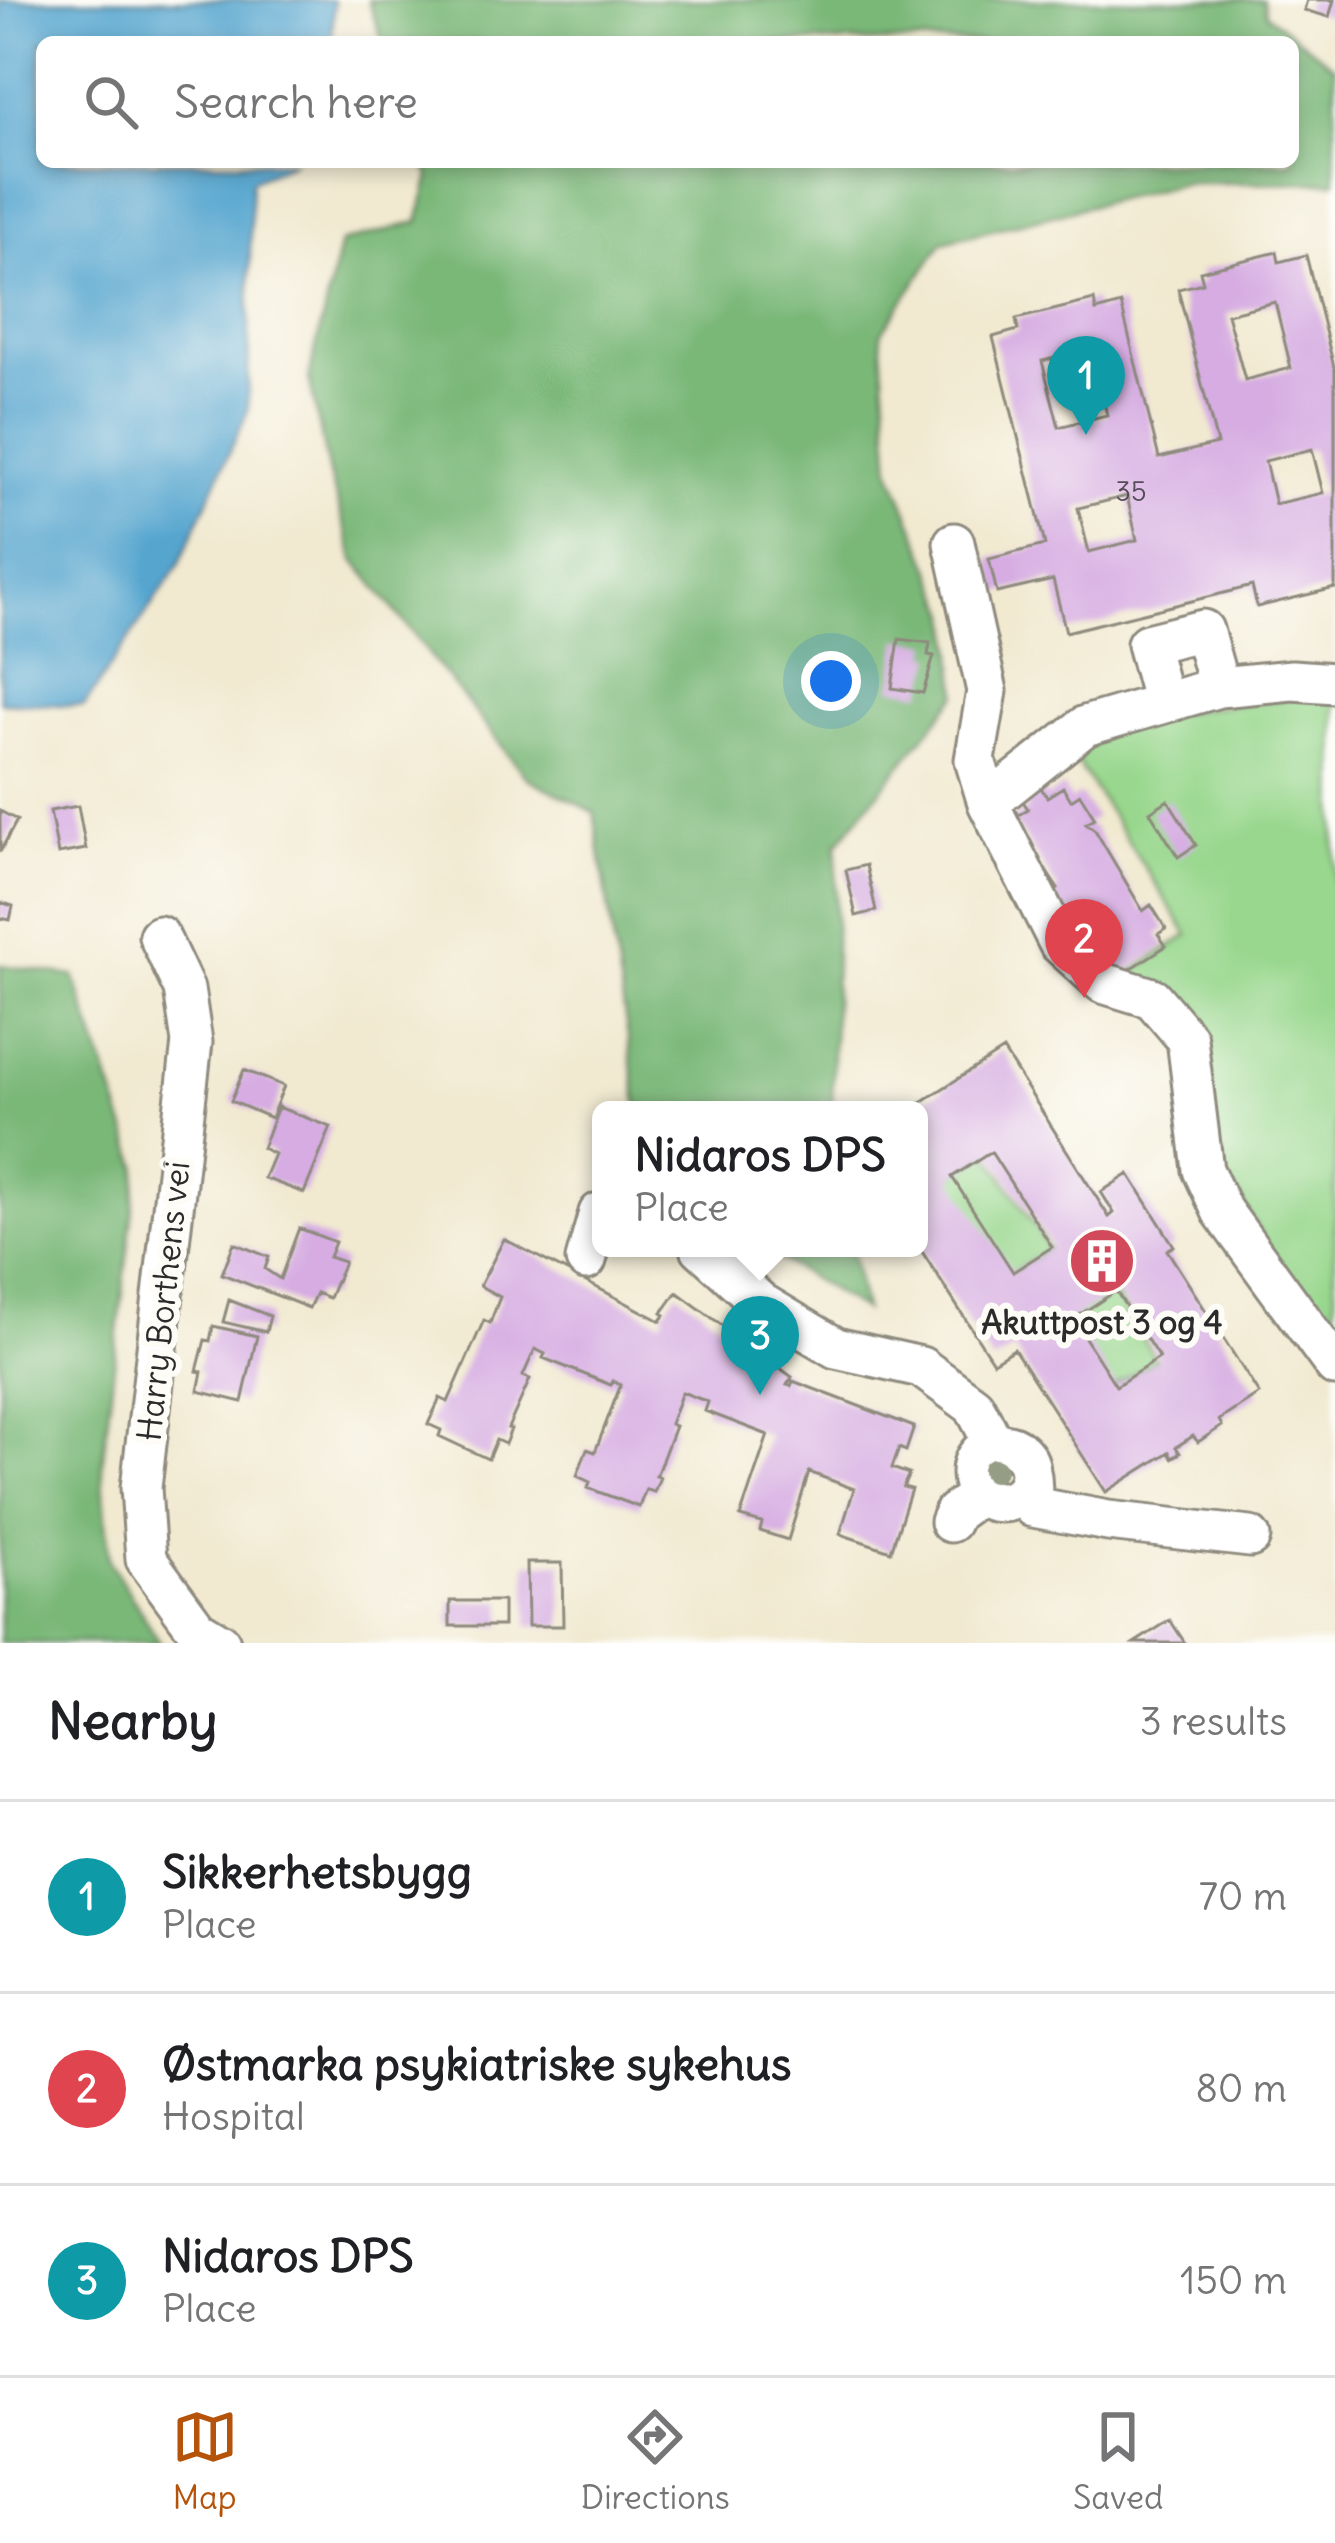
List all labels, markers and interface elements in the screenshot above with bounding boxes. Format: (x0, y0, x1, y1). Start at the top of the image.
search box (36, 36, 1299, 168)
icon: search (78, 69, 144, 135)
text: Search here (174, 74, 418, 130)
pin: 1 (1047, 336, 1125, 435)
house number: 35 (1116, 474, 1146, 508)
your location (801, 651, 861, 711)
pin: 2 (1045, 899, 1123, 998)
popup (592, 1101, 928, 1257)
text: Nidaros DPS (634, 1127, 886, 1183)
street label: Harry Borthens vei (127, 1159, 199, 1443)
text: Place (634, 1183, 729, 1232)
building icon: Akuttpost 3 og 4 (1067, 1226, 1137, 1296)
pin: 3 (721, 1296, 799, 1395)
place label: Akuttpost 3 og 4 (981, 1301, 1223, 1343)
text: Nearby (48, 1689, 217, 1753)
text: 3 results (1140, 1697, 1287, 1746)
text: Sikkerhetsbygg (162, 1844, 472, 1900)
text: 1 (79, 1872, 95, 1921)
text: 70 m (1199, 1872, 1287, 1921)
text: Place (162, 1900, 256, 1949)
text: Østmarka psykiatriske sykehus (162, 2036, 792, 2092)
text: 2 (76, 2064, 98, 2113)
text: 80 m (1195, 2064, 1287, 2113)
text: Hospital (162, 2092, 305, 2141)
text: Nidaros DPS (162, 2228, 414, 2284)
text: 3 (76, 2256, 98, 2305)
text: 150 m (1180, 2256, 1287, 2305)
text: Place (162, 2284, 256, 2333)
tab: Map (172, 2404, 238, 2518)
tab: Directions (581, 2404, 730, 2518)
tab: Saved (1073, 2404, 1163, 2518)

